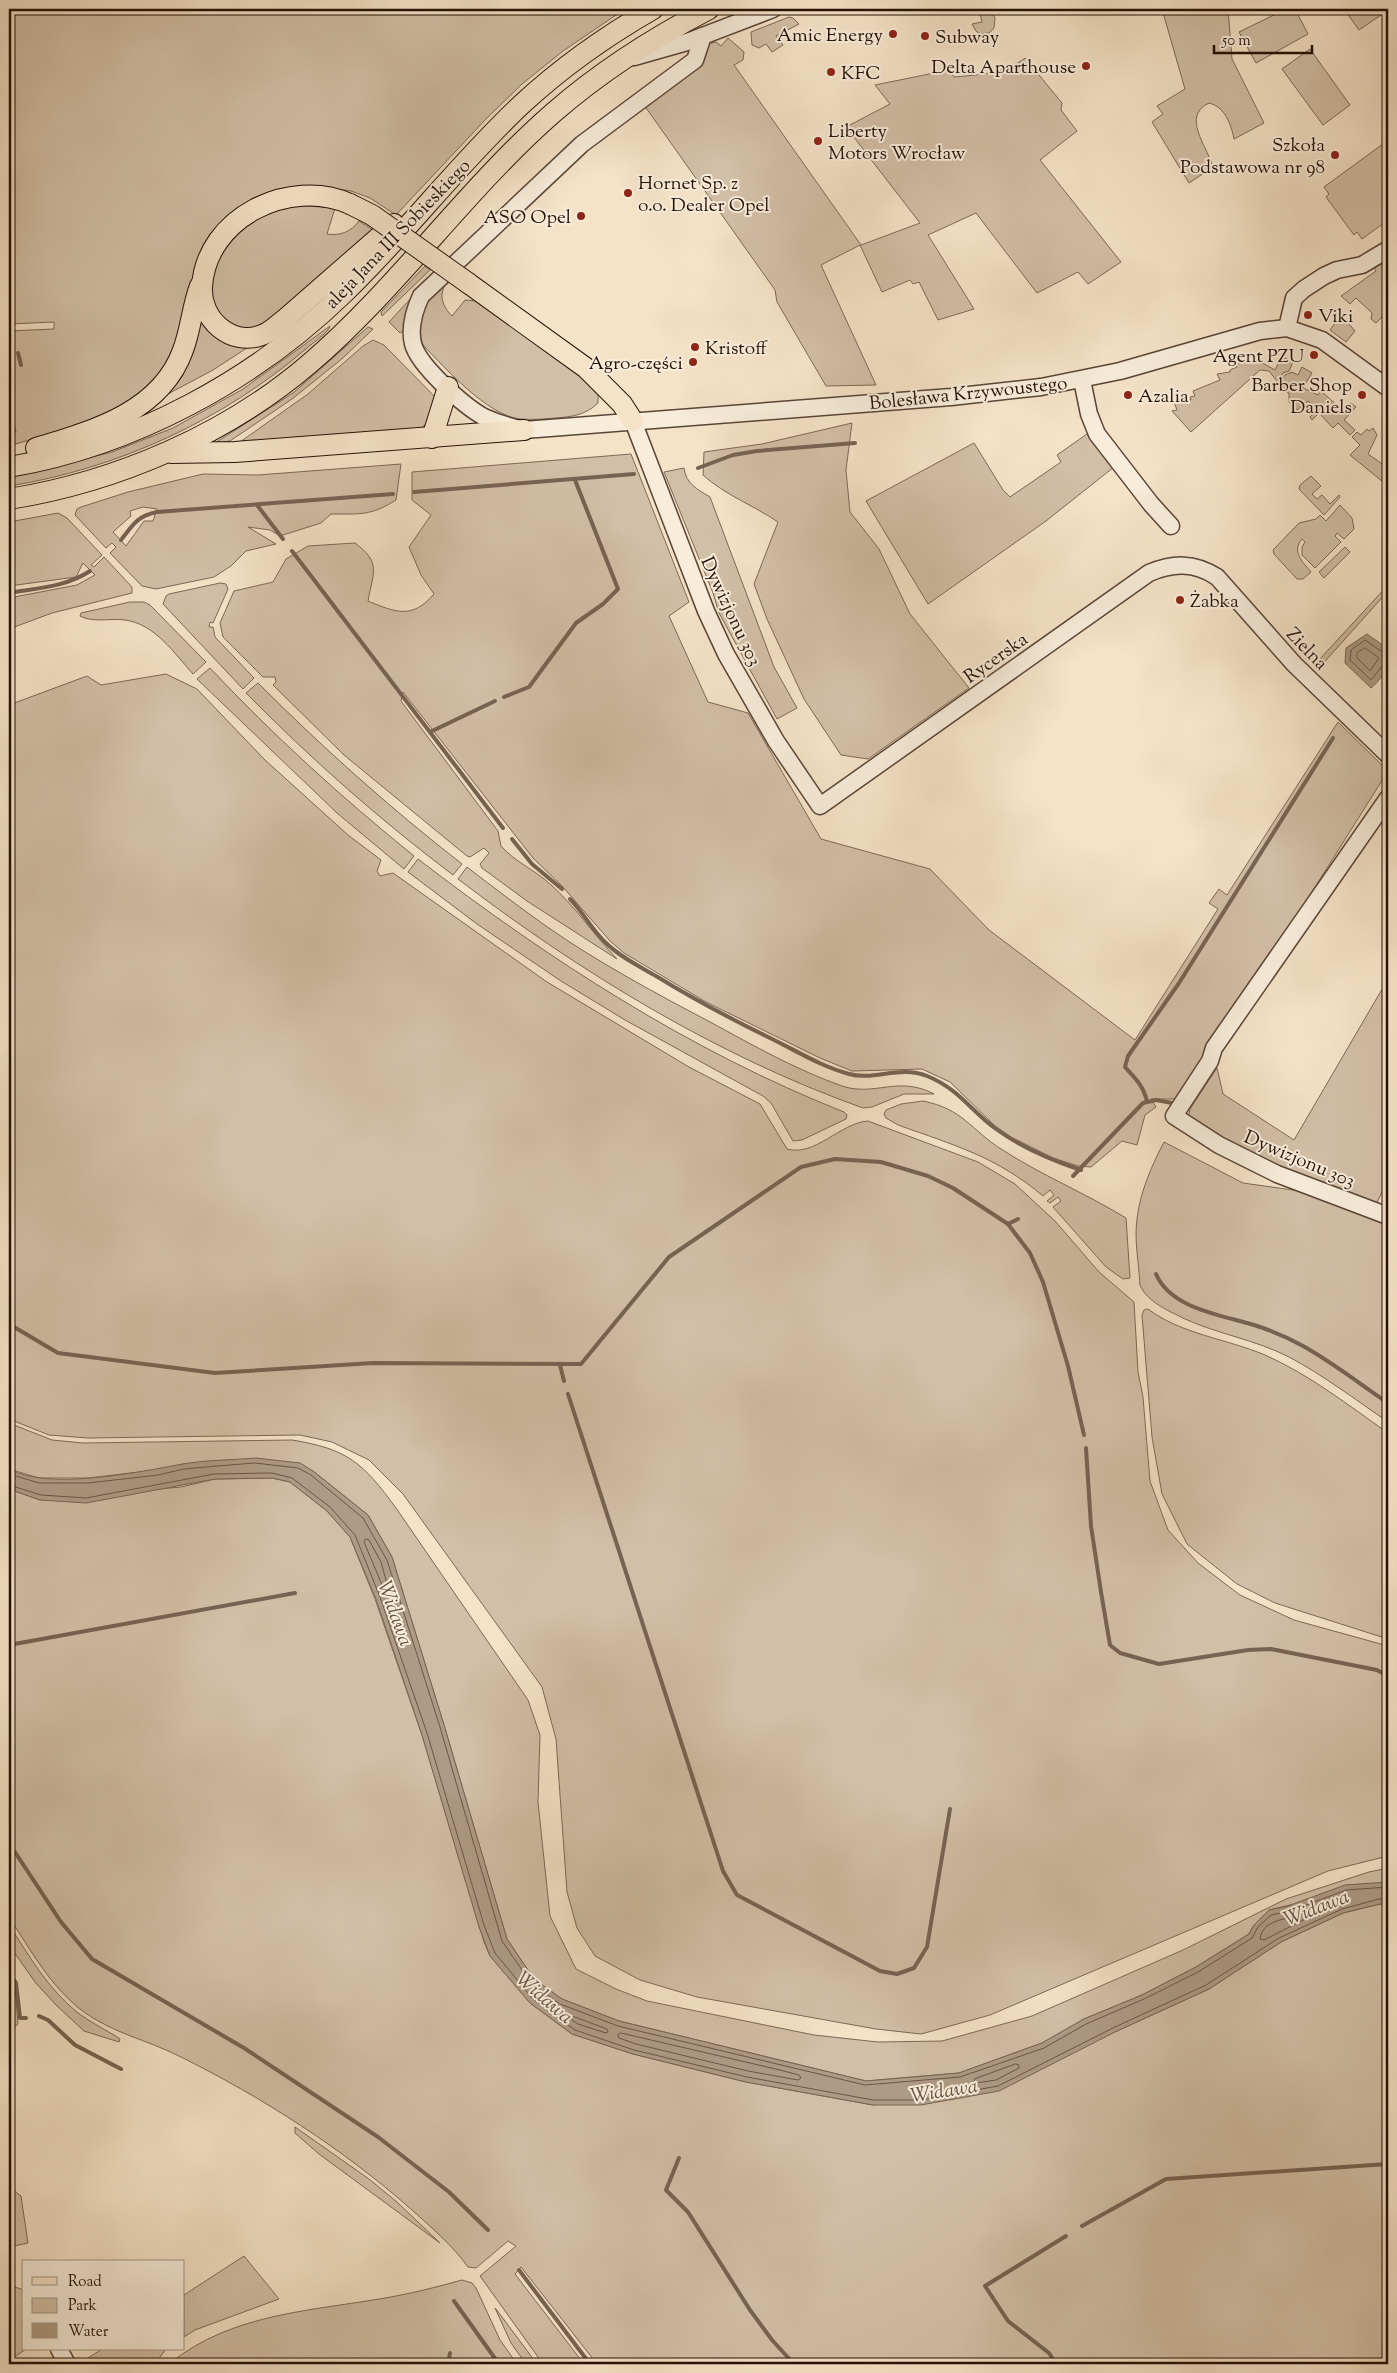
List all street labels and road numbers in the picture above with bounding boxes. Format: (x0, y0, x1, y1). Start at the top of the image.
street label: aleja Jana III Sobieskiego (320, 154, 478, 316)
street label: Bolesława Krzywoustego (868, 371, 1069, 418)
street label: Dywizjonu 303 (693, 553, 767, 671)
street label: Zielna (1279, 622, 1333, 677)
street label: Rycerska (959, 627, 1034, 691)
street label: Dywizjonu 303 (1239, 1125, 1359, 1196)

